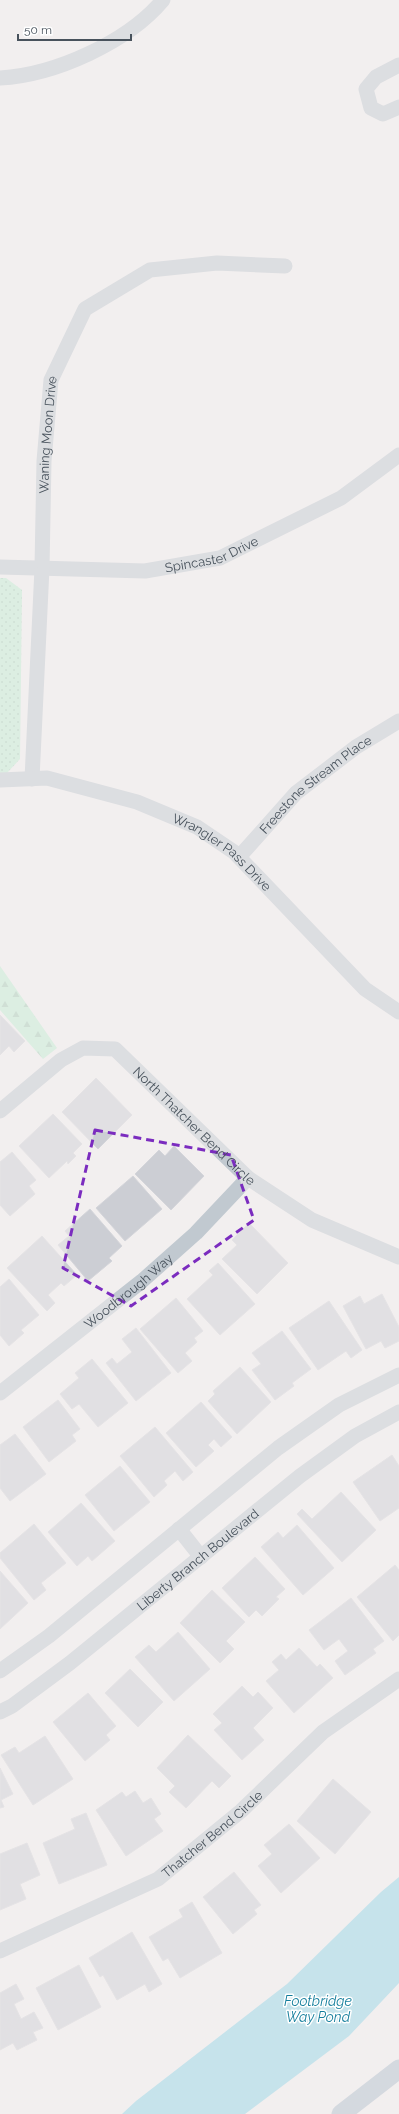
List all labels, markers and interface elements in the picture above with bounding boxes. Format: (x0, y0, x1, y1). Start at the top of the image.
scale bar (18, 16, 131, 42)
text: 50 m (24, 23, 52, 37)
street label: Waning Moon Drive (36, 373, 60, 494)
street label: Spincaster Drive (164, 533, 261, 575)
street label: Freestone Stream Place (257, 732, 375, 837)
street label: Wrangler Pass Drive (170, 811, 274, 894)
street label: North Thatcher Bend Circle (130, 1064, 258, 1189)
street label: Woodbrough Way (81, 1251, 176, 1332)
street label: Liberty Branch Boulevard (134, 1506, 262, 1614)
street label: Thatcher Bend Circle (159, 1787, 266, 1881)
water label: Footbridge Way Pond (284, 1993, 353, 2025)

